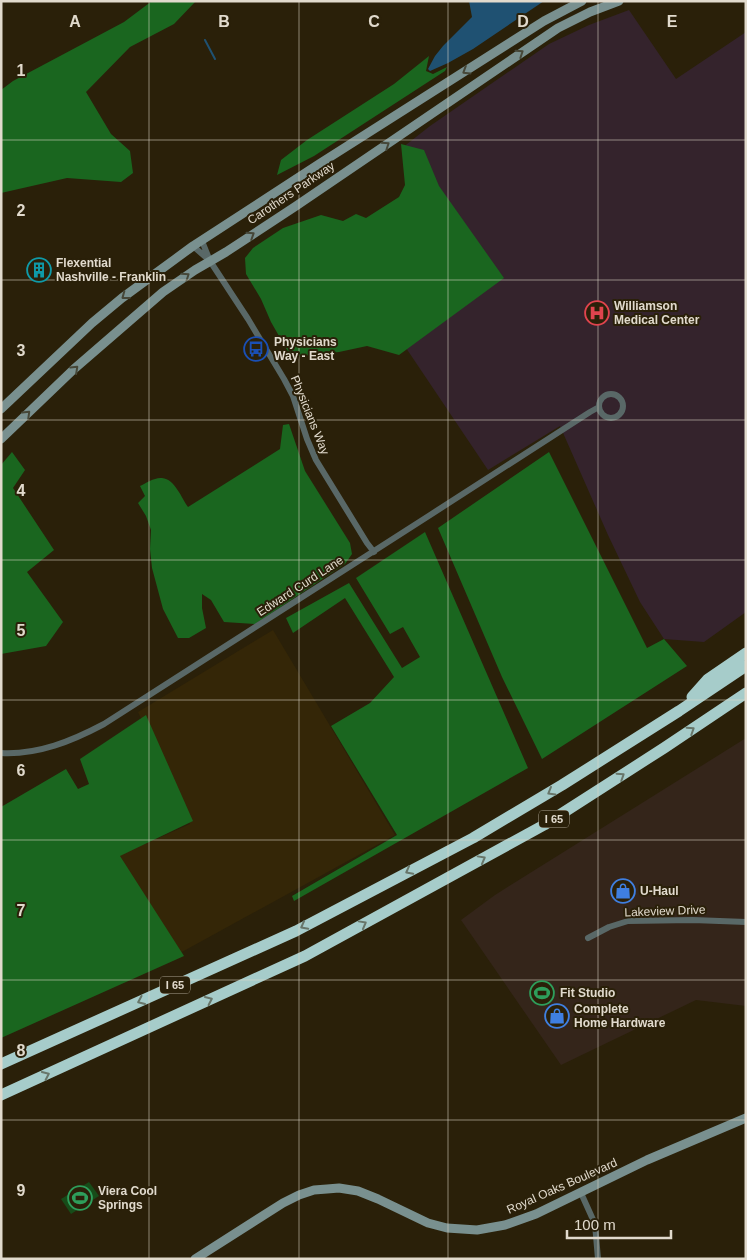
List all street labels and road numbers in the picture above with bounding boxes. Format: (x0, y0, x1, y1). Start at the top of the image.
street label: Carothers Parkway (245, 159, 337, 227)
street label: Physicians Way (288, 373, 332, 457)
street label: Edward Curd Lane (254, 553, 346, 619)
road number: I 65 (539, 811, 569, 828)
street label: Lakeview Drive (624, 903, 706, 919)
road number: I 65 (160, 976, 190, 994)
street label: Royal Oaks Boulevard (505, 1155, 619, 1217)

